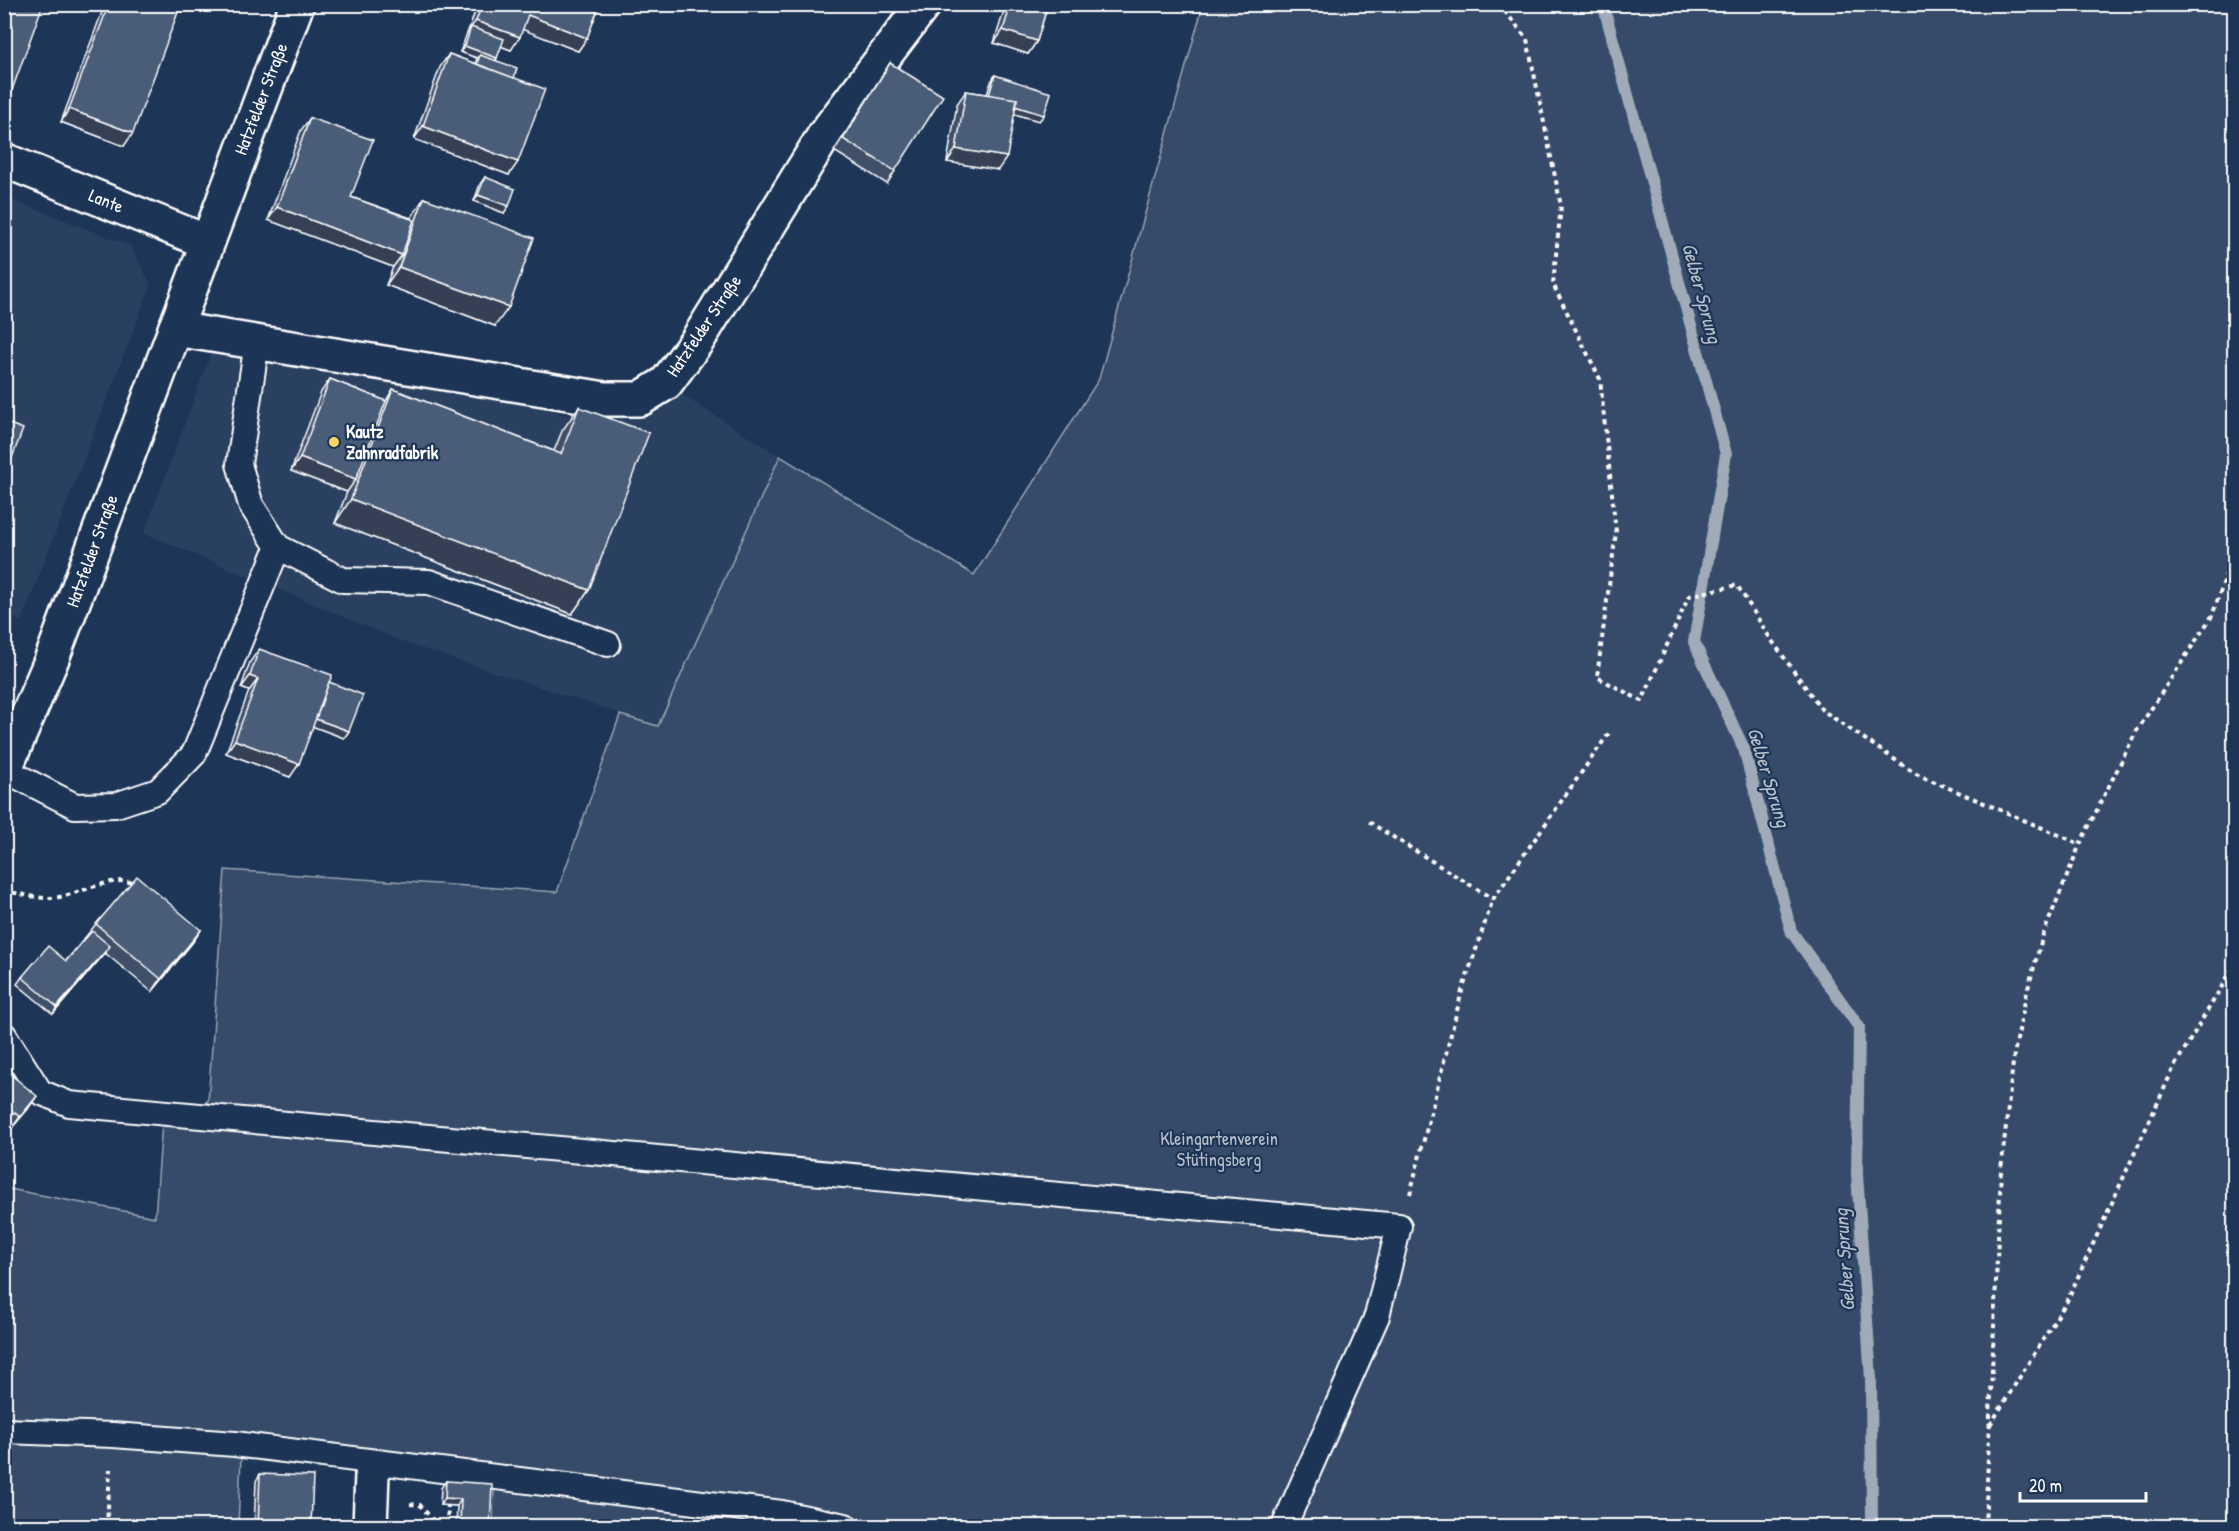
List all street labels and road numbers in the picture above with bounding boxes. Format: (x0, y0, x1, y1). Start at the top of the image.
street label: Hatzfelder Straße (228, 39, 293, 158)
street label: Lante (85, 182, 127, 219)
street label: Hatzfelder Straße (660, 270, 747, 382)
street label: Hatzfelder Straße (60, 491, 123, 611)

